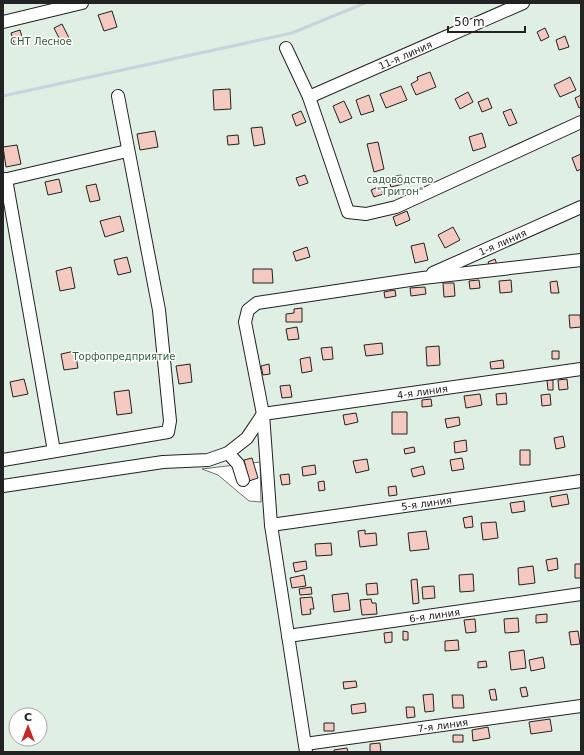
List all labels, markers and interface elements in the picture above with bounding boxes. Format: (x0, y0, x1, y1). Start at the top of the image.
scale bar (448, 8, 525, 34)
text: 50 m (454, 15, 485, 29)
park label: СНТ Лесное (10, 36, 72, 47)
street label: 11-я линия (377, 39, 434, 72)
park label: садоводство "Тритон" (367, 174, 433, 197)
street label: 1-я линия (477, 227, 528, 258)
park label: Торфопредприятие (71, 351, 176, 362)
street label: 4-я линия (396, 383, 449, 401)
street label: 5-я линия (400, 494, 453, 512)
street label: 6-я линия (408, 606, 461, 625)
north arrow (8, 707, 48, 747)
text: С (24, 711, 32, 724)
street label: 7-я линия (417, 717, 469, 734)

